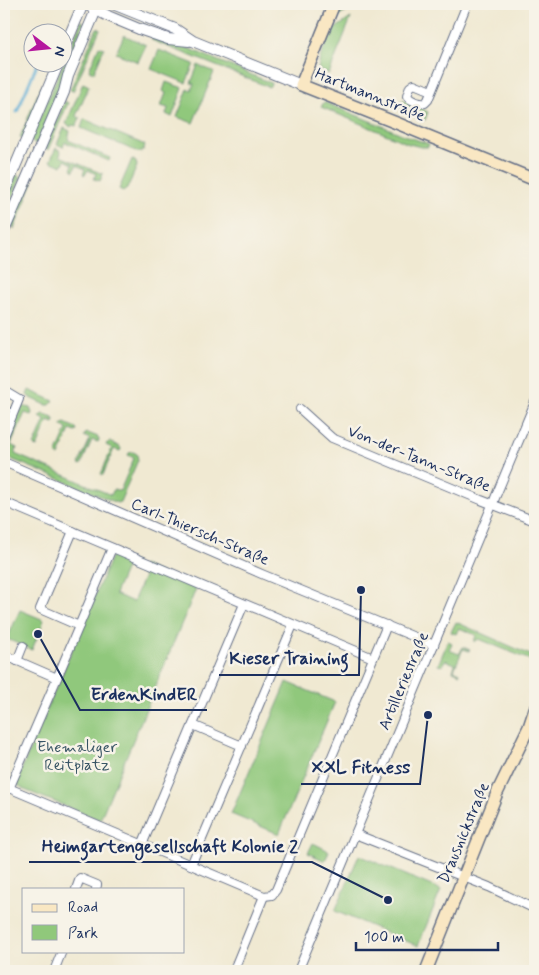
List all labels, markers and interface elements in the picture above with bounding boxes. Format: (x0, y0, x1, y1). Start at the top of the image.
north arrow (22, 22, 72, 72)
text: N (50, 44, 69, 58)
street label: Hartmannstraße (312, 63, 428, 127)
street label: Von-der-Tann-Straße (344, 421, 494, 497)
street label: Carl-Thiersch-Straße (128, 493, 272, 571)
street label: Artilleriestraße (374, 629, 434, 733)
callout: Kieser Training (219, 642, 359, 675)
text: Kieser Training (229, 647, 349, 673)
callout: ErdenKindER (80, 677, 207, 710)
text: ErdenKindER (91, 683, 198, 707)
park label: Ehemaliger Reitplatz (37, 737, 117, 776)
callout: XXL Fitness (301, 751, 420, 784)
text: XXL Fitness (312, 756, 410, 780)
street label: Drausnickstraße (433, 779, 495, 887)
callout: Heimgartengesellschaft Kolonie 2 (29, 829, 312, 862)
text: Heimgartengesellschaft Kolonie 2 (42, 835, 298, 861)
legend (22, 888, 185, 952)
text: Road (68, 898, 98, 918)
scale bar (356, 920, 499, 952)
text: Park (68, 924, 98, 944)
text: 100 m (364, 928, 404, 948)

